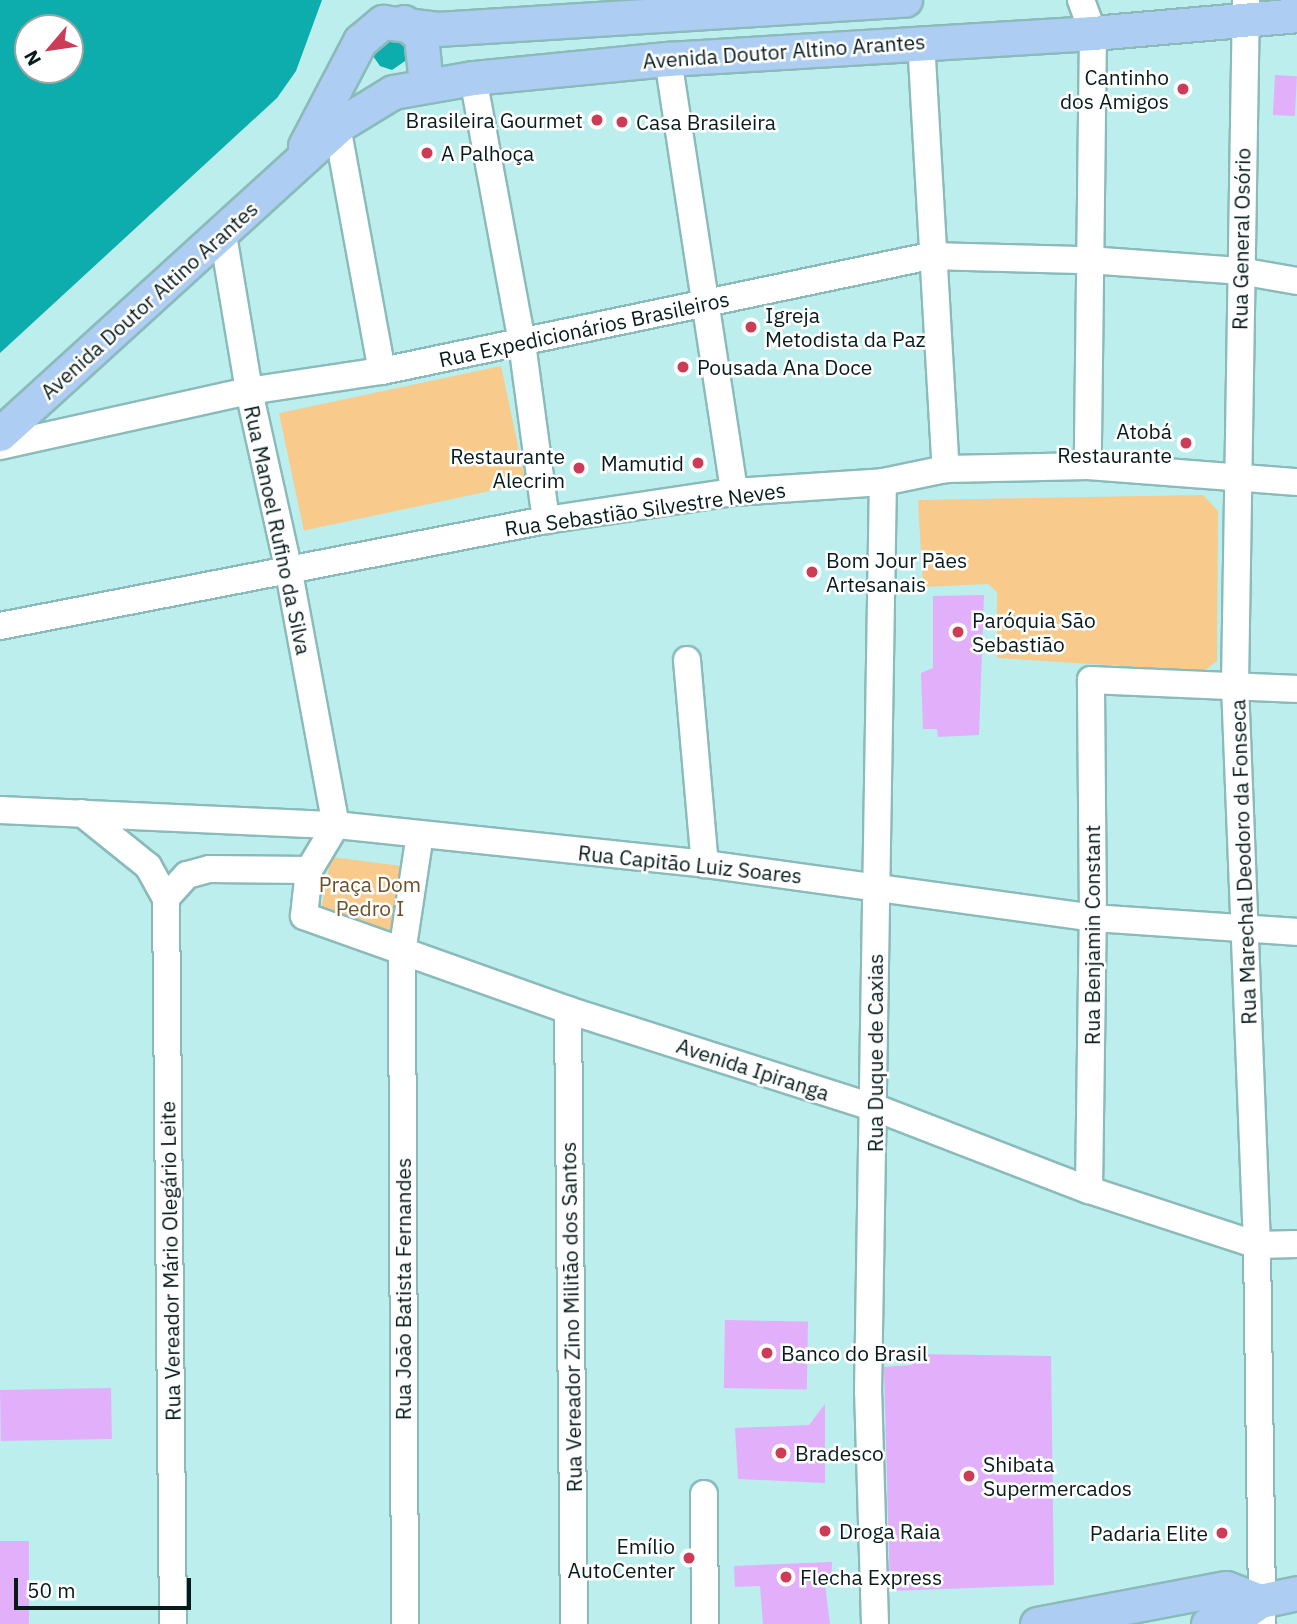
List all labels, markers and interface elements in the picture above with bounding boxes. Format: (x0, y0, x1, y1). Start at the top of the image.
north arrow (14, 14, 84, 84)
street label: Avenida Doutor Altino Arantes (642, 29, 926, 73)
text: N (19, 46, 46, 70)
place label: Cantinho dos Amigos (1060, 64, 1169, 114)
marker: Cantinho dos Amigos (1175, 81, 1191, 97)
place label: Brasileira Gourmet (405, 107, 583, 133)
place label: Casa Brasileira (636, 109, 776, 135)
marker: Brasileira Gourmet (589, 112, 605, 128)
marker: Casa Brasileira (614, 114, 630, 130)
place label: A Palhoça (441, 140, 534, 166)
marker: A Palhoça (419, 145, 435, 161)
street label: Rua General Osório (1227, 148, 1255, 330)
street label: Avenida Doutor Altino Arantes (35, 196, 263, 404)
street label: Rua Expedicionários Brasileiros (436, 286, 732, 372)
place label: Igreja Metodista da Paz (765, 302, 926, 352)
marker: Igreja Metodista da Paz (743, 319, 759, 335)
place label: Pousada Ana Doce (697, 354, 872, 380)
marker: Pousada Ana Doce (675, 359, 691, 375)
street label: Rua Manoel Rufino da Silva (239, 403, 317, 657)
place label: Atobá Restaurante (1057, 418, 1172, 468)
marker: Atobá Restaurante (1178, 435, 1194, 451)
place label: Restaurante Alecrim (450, 443, 565, 493)
place label: Mamutid (601, 450, 684, 476)
marker: Mamutid (690, 455, 706, 471)
marker: Restaurante Alecrim (571, 460, 587, 476)
street label: Rua Sebastião Silvestre Neves (503, 477, 787, 541)
place label: Bom Jour Pães Artesanais (826, 547, 967, 597)
marker: Bom Jour Pães Artesanais (804, 564, 820, 580)
place label: Paróquia São Sebastião (972, 607, 1096, 657)
marker: Paróquia São Sebastião (950, 624, 966, 640)
street label: Rua Marechal Deodoro da Fonseca (1225, 699, 1261, 1025)
street label: Rua Benjamin Constant (1079, 825, 1105, 1045)
street label: Rua Capitão Luiz Soares (577, 840, 803, 888)
park label: Praça Dom Pedro I (319, 871, 421, 921)
street label: Rua Duque de Caxias (862, 954, 888, 1152)
street label: Avenida Ipiranga (673, 1032, 833, 1106)
street label: Rua Vereador Mário Olegário Leite (155, 1101, 185, 1421)
street label: Rua Vereador Zino Militão dos Santos (555, 1142, 587, 1492)
street label: Rua João Batista Fernandes (390, 1158, 416, 1420)
place label: Banco do Brasil (781, 1340, 928, 1366)
marker: Banco do Brasil (759, 1345, 775, 1361)
place label: Bradesco (795, 1440, 884, 1466)
marker: Bradesco (773, 1445, 789, 1461)
place label: Shibata Supermercados (983, 1451, 1132, 1501)
marker: Shibata Supermercados (961, 1468, 977, 1484)
place label: Droga Raia (839, 1518, 941, 1544)
place label: Padaria Elite (1090, 1520, 1208, 1546)
marker: Droga Raia (817, 1523, 833, 1539)
marker: Padaria Elite (1214, 1525, 1230, 1541)
place label: Emílio AutoCenter (568, 1533, 675, 1583)
marker: Emílio AutoCenter (681, 1550, 697, 1566)
scale bar (18, 1564, 194, 1608)
place label: Flecha Express (800, 1564, 942, 1590)
marker: Flecha Express (778, 1569, 794, 1585)
text: 50 m (27, 1576, 76, 1604)

